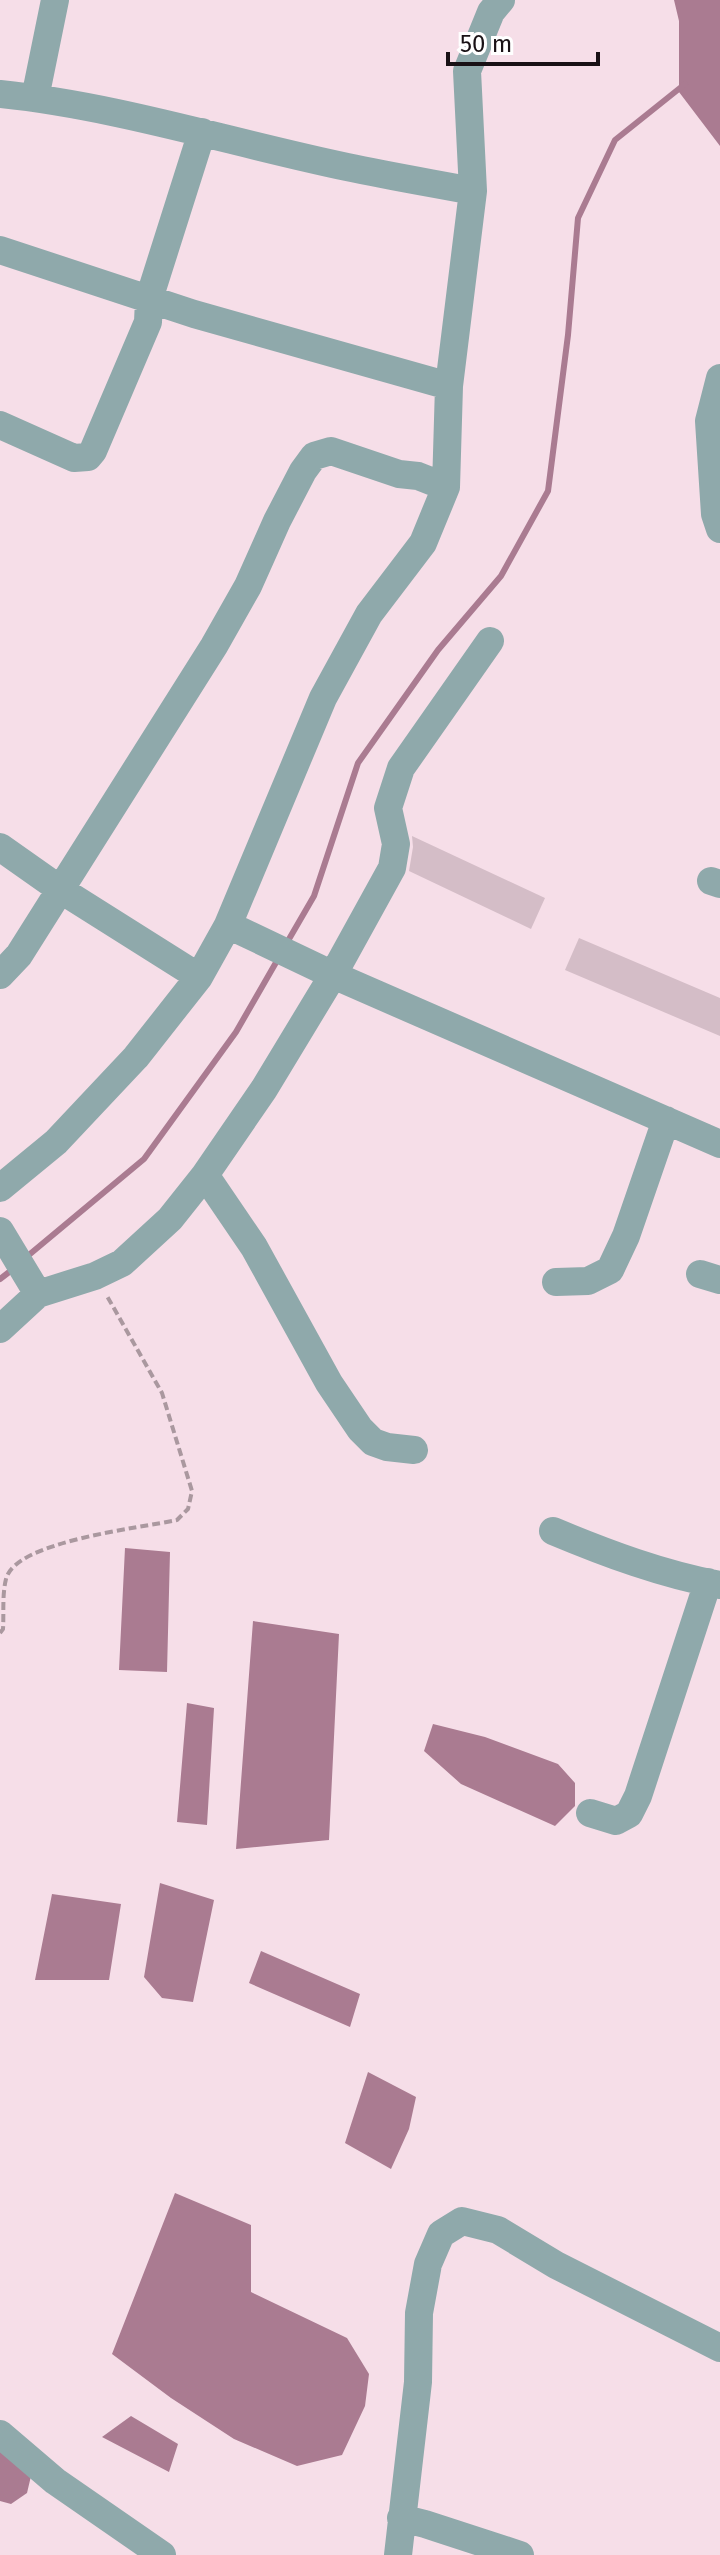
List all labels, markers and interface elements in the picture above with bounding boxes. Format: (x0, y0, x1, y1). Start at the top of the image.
scale bar (448, 16, 598, 66)
text: 50 m (460, 30, 512, 58)

